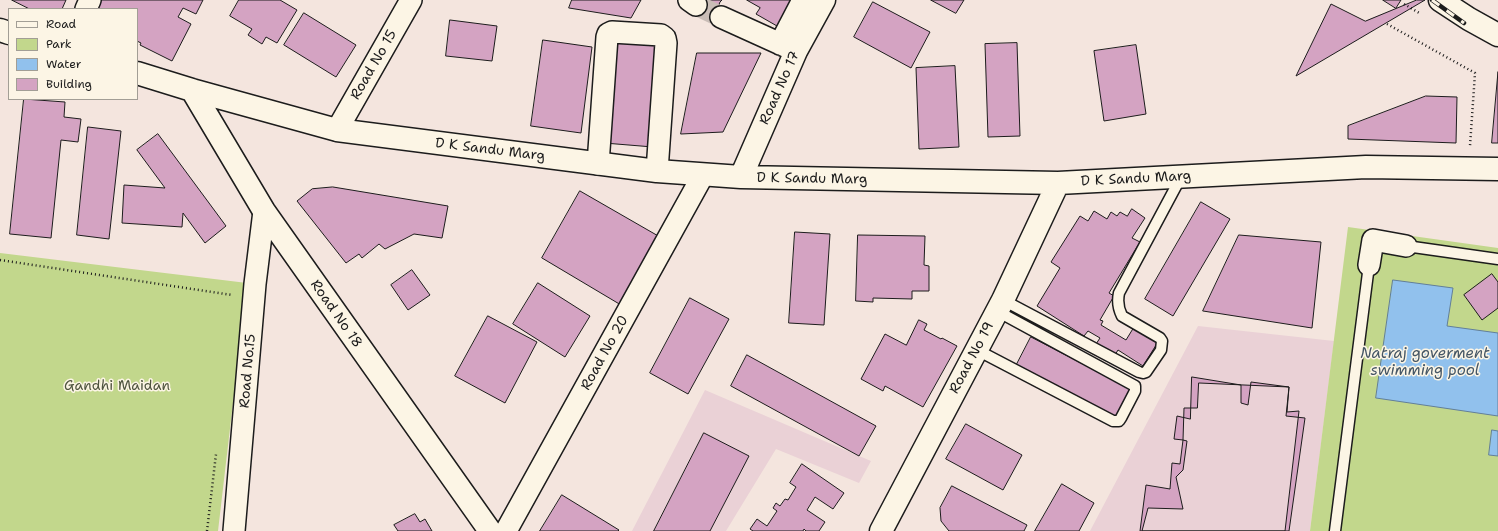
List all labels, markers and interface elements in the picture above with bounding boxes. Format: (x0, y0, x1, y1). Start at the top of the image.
legend (8, 8, 138, 100)
text: Road (46, 16, 76, 32)
street label: Road No 15 (347, 27, 401, 103)
text: Park (46, 36, 72, 52)
street label: Road No 17 (756, 49, 804, 127)
text: Water (46, 56, 81, 72)
text: Building (46, 76, 92, 92)
street label: D K Sandu Marg (434, 135, 546, 165)
street label: D K Sandu Marg (1080, 168, 1192, 190)
street label: D K Sandu Marg (757, 170, 867, 188)
street label: Road No 18 (306, 277, 366, 351)
street label: Road No 20 (578, 313, 632, 393)
street label: Road No 19 (946, 319, 998, 397)
street label: Road No.15 (236, 333, 260, 409)
water label: Natraj goverment swimming pool (1360, 345, 1490, 380)
park label: Gandhi Maidan (64, 378, 170, 394)

